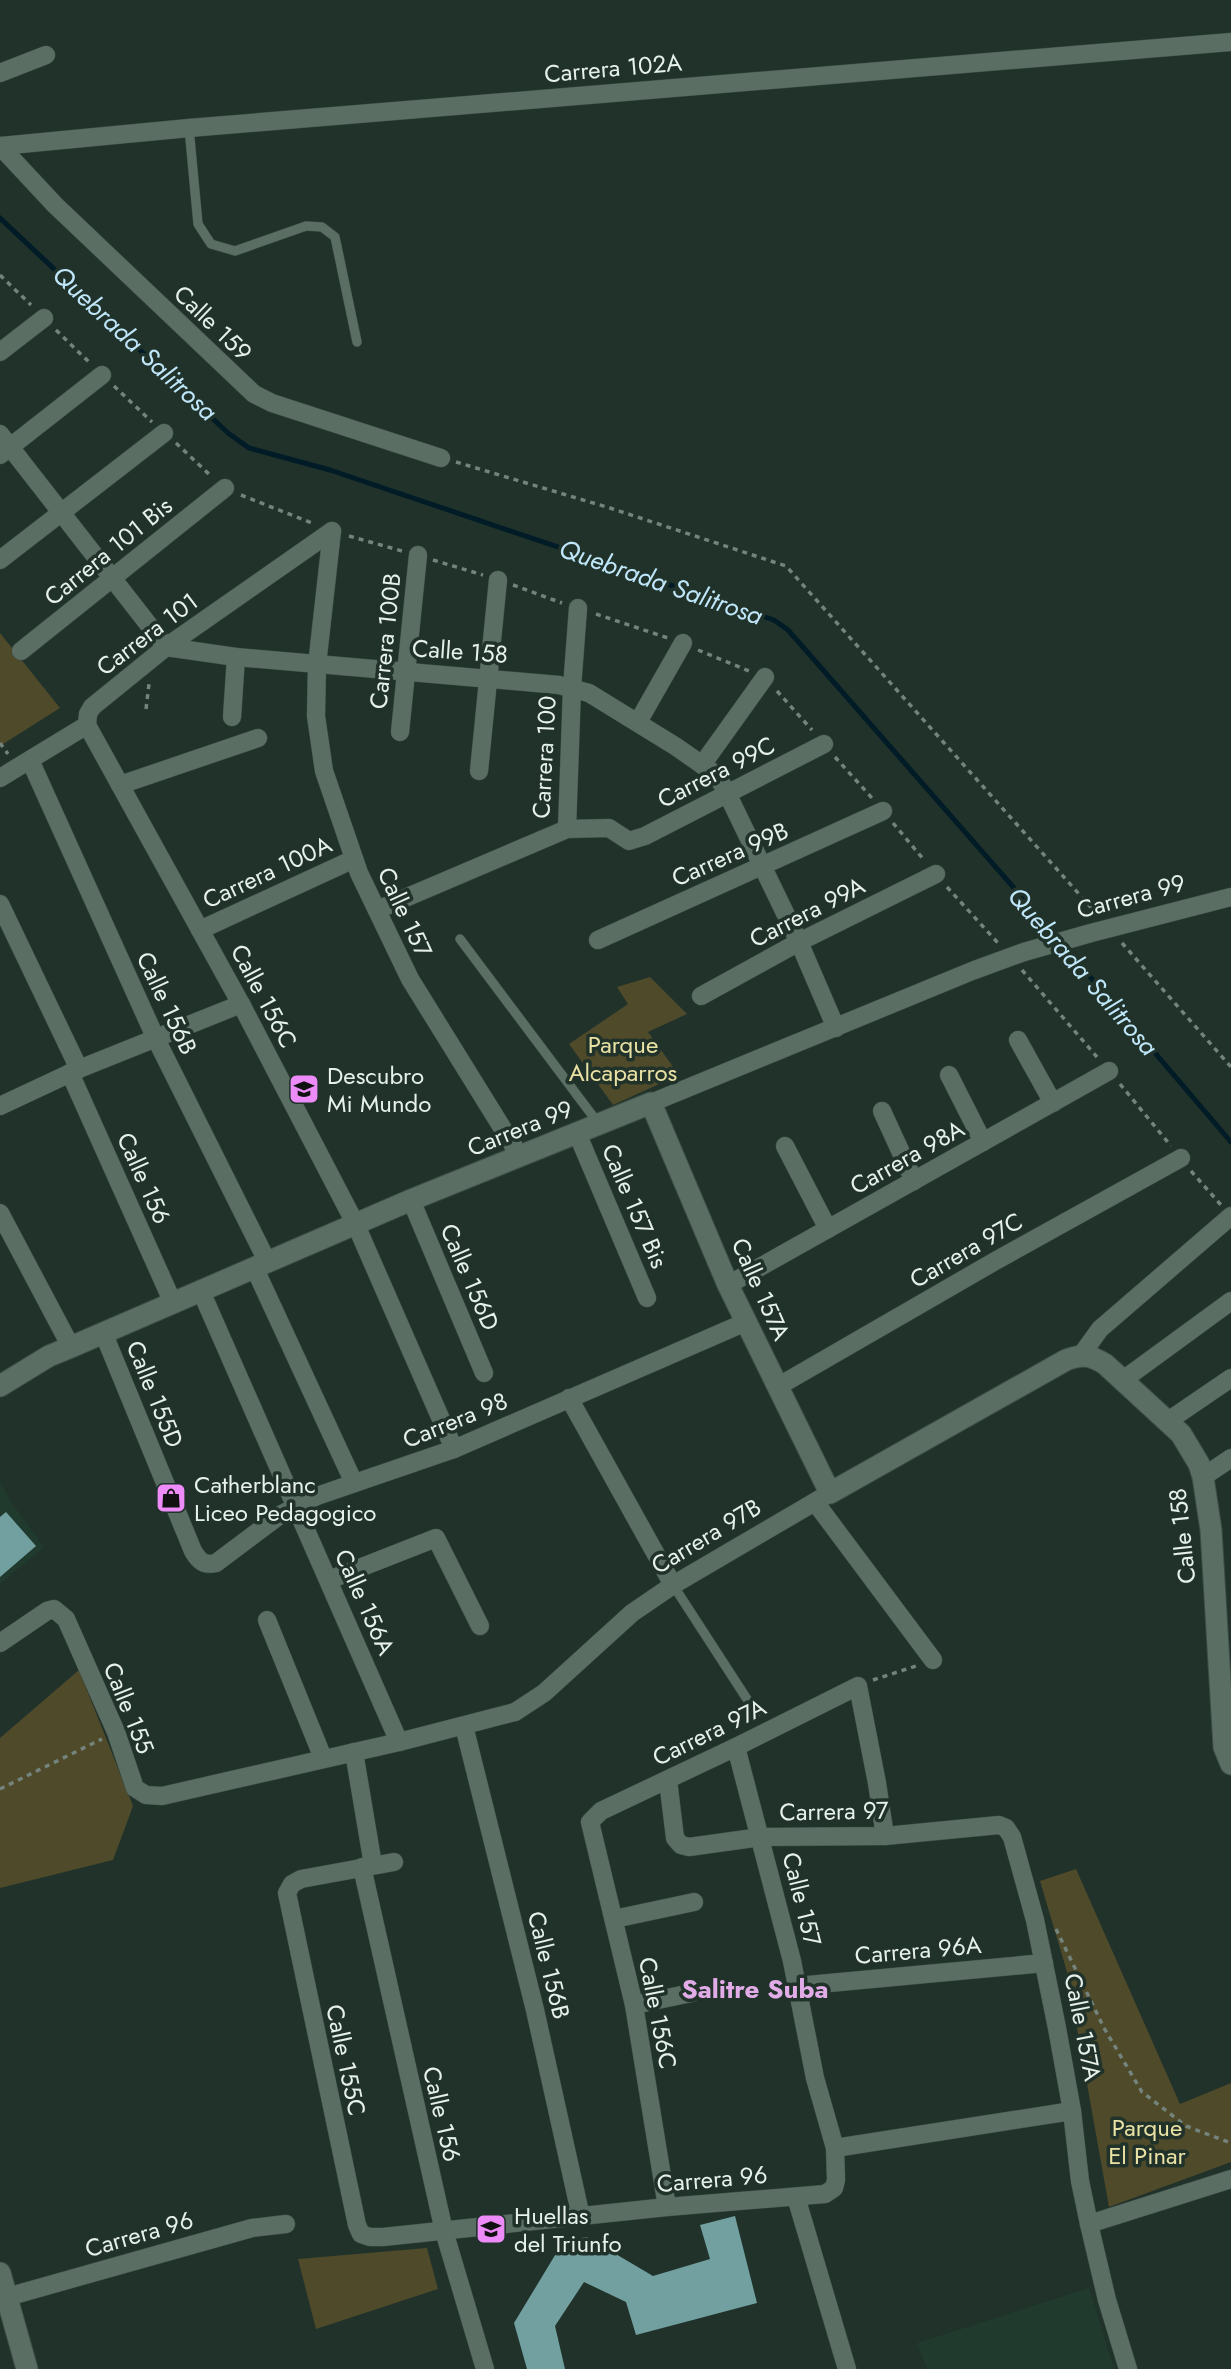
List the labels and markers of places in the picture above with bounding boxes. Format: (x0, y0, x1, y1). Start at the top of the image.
place label: Descubro Mi Mundo (327, 1058, 431, 1121)
school or university icon: Descubro Mi Mundo (287, 1072, 321, 1106)
place label: Catherblanc Liceo Pedagogico (194, 1467, 376, 1530)
shop icon: Catherblanc Liceo Pedagogico (154, 1481, 188, 1515)
place label: Huellas del Triunfo (514, 2198, 622, 2261)
school or university icon: Huellas del Triunfo (474, 2212, 508, 2246)

